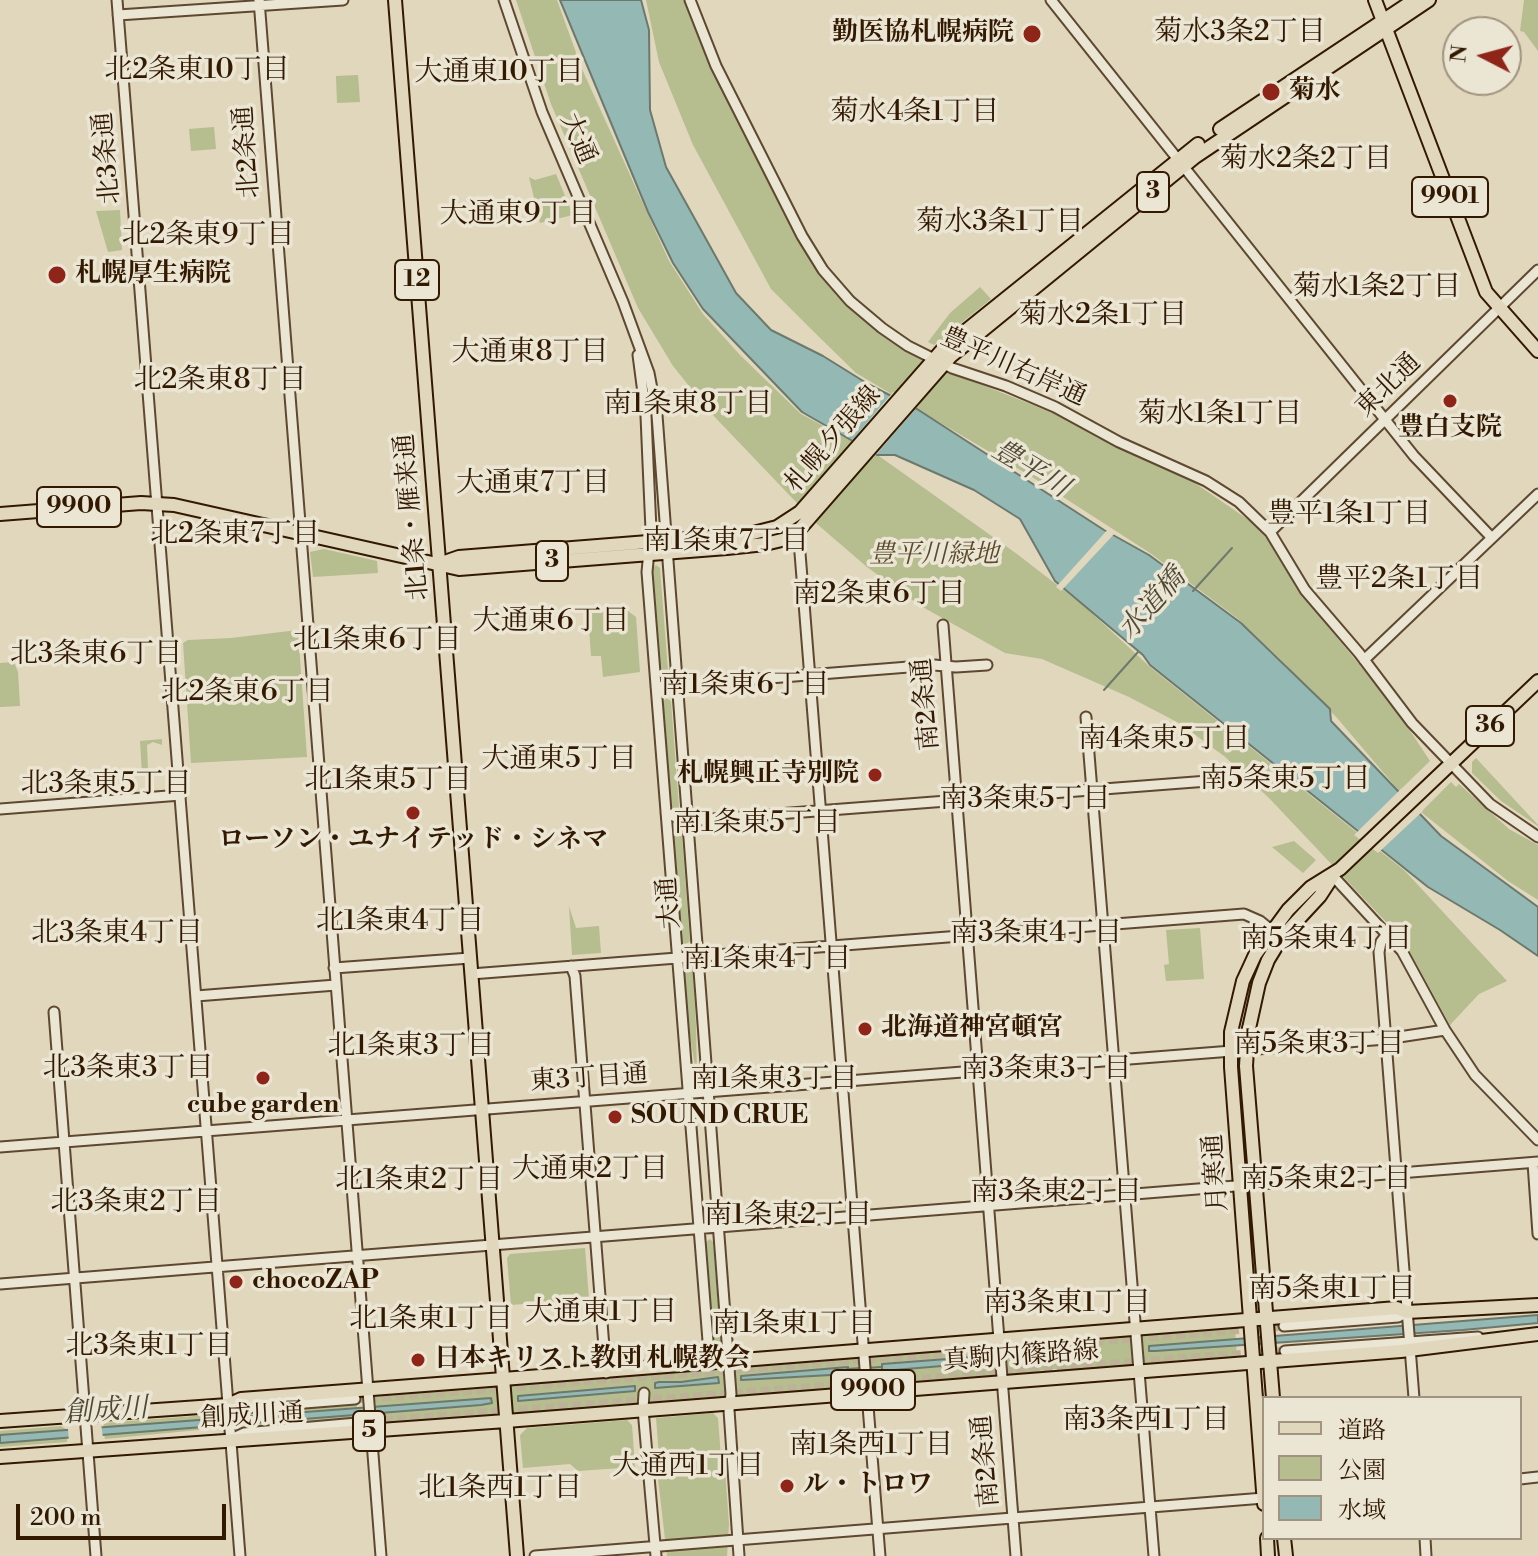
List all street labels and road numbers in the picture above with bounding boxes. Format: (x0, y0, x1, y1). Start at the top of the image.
street label: 北2条通 (229, 105, 267, 199)
street label: 大通 (552, 109, 602, 169)
street label: 北3条通 (88, 111, 128, 205)
road number: 3 (1137, 172, 1169, 212)
road number: 9901 (1412, 177, 1488, 217)
road number: 12 (395, 260, 439, 300)
street label: 豊平川右岸通 (935, 322, 1091, 414)
street label: 東北通 (1350, 348, 1428, 424)
street label: 札幌夕張線 (780, 381, 888, 499)
street label: 北1条・雁来通 (390, 432, 436, 602)
road number: 9900 (37, 487, 121, 527)
road number: 3 (536, 541, 568, 581)
street label: 南2条通 (907, 656, 947, 752)
road number: 36 (1466, 706, 1514, 746)
street label: 大通 (653, 876, 687, 930)
street label: 東3丁目通 (529, 1059, 649, 1099)
street label: 月寒通 (1199, 1133, 1235, 1213)
street label: 真駒内篠路線 (942, 1336, 1100, 1378)
road number: 9900 (831, 1370, 915, 1410)
street label: 創成川通 (199, 1399, 305, 1435)
road number: 5 (353, 1411, 385, 1451)
street label: 南2条通 (967, 1413, 1007, 1509)

